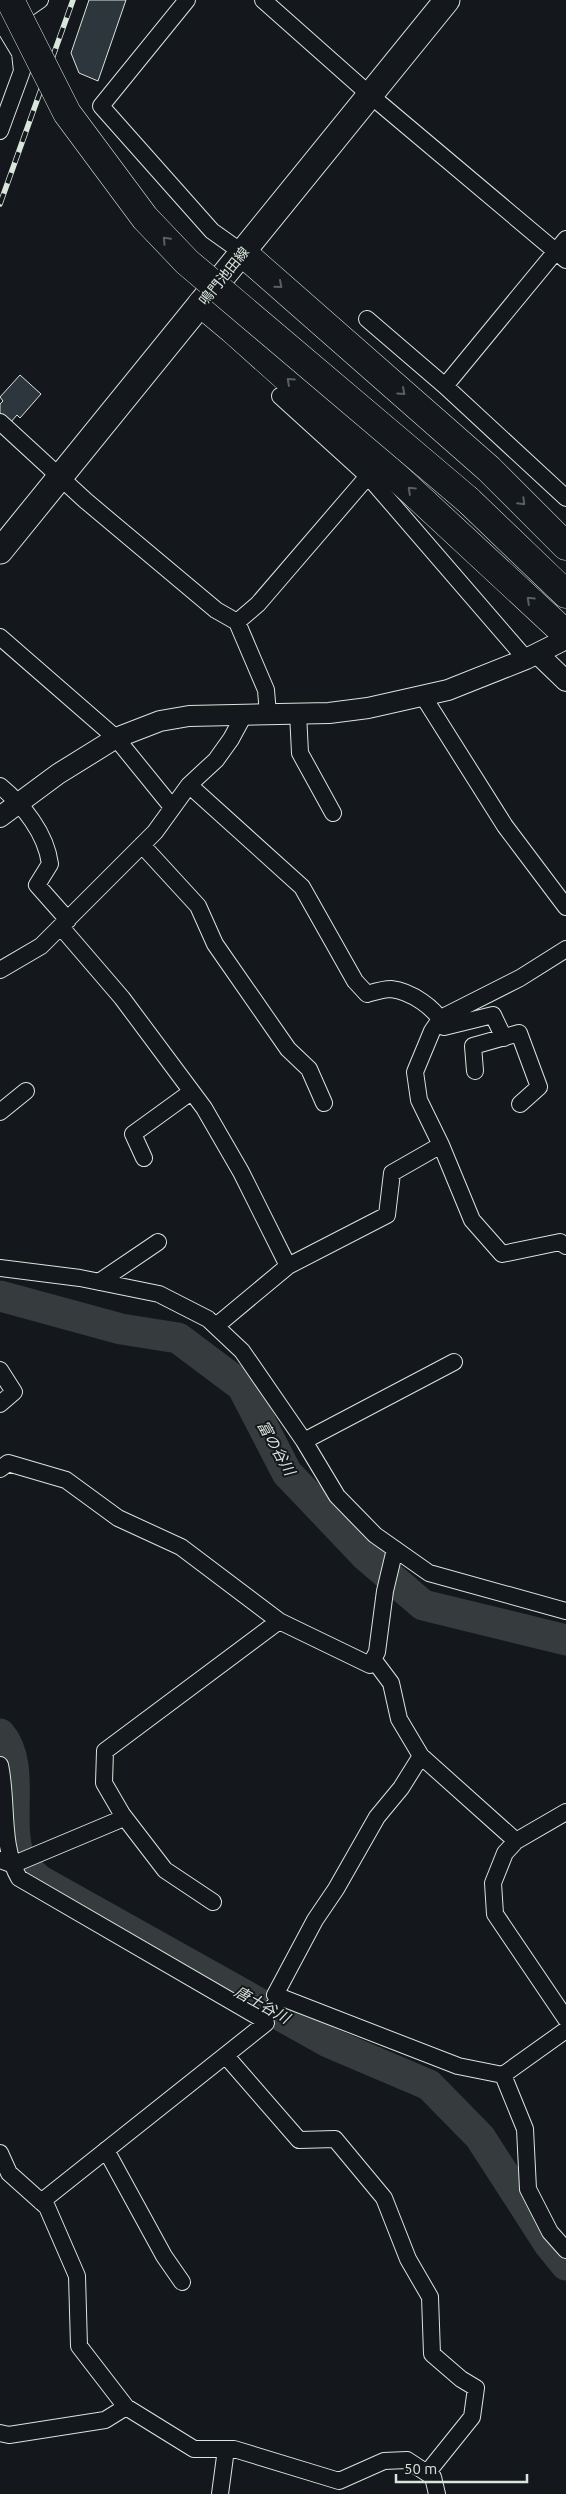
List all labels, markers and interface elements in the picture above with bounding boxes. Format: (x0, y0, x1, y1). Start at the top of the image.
one-way arrow (163, 236, 172, 245)
street label: 鳴門池田線 (196, 244, 252, 308)
one-way arrow (274, 279, 283, 288)
one-way arrow (287, 378, 296, 387)
one-way arrow (396, 386, 405, 395)
one-way arrow (408, 487, 417, 496)
one-way arrow (516, 496, 525, 505)
one-way arrow (527, 597, 536, 606)
water label: 富の谷川 (254, 1417, 299, 1480)
water label: 唐土谷川 (232, 1983, 294, 2028)
scale bar (396, 2452, 527, 2484)
text: 50 m (404, 2460, 437, 2477)

